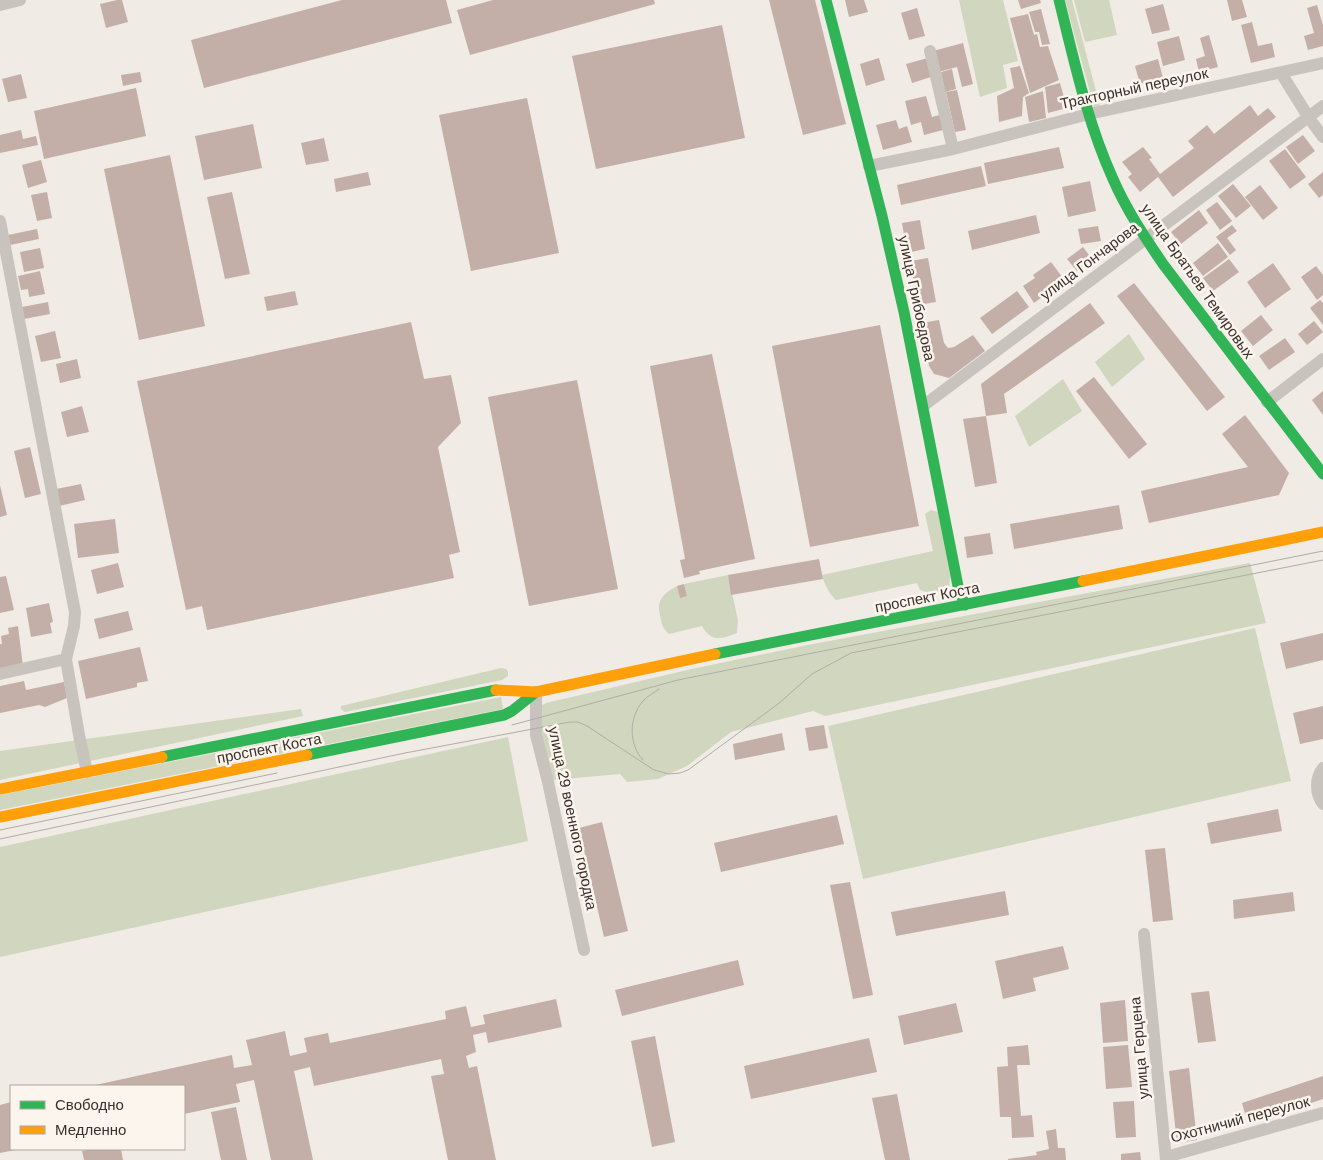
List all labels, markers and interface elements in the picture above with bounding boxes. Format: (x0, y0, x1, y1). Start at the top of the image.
street label: Тракторный переулок (1059, 64, 1210, 112)
street label: улица Братьев Темировых (1138, 200, 1258, 362)
street label: улица Гончарова (1037, 218, 1142, 303)
street label: улица Грибоедова (895, 234, 939, 363)
street label: проспект Коста (873, 578, 981, 615)
street label: улица 29 военного городка (545, 725, 601, 912)
street label: проспект Коста (215, 729, 323, 766)
street label: улица Герцена (1126, 996, 1152, 1100)
legend (10, 1085, 185, 1150)
street label: Охотничий переулок (1169, 1092, 1312, 1146)
text: Свободно (55, 1096, 124, 1113)
text: Медленно (55, 1121, 126, 1138)

